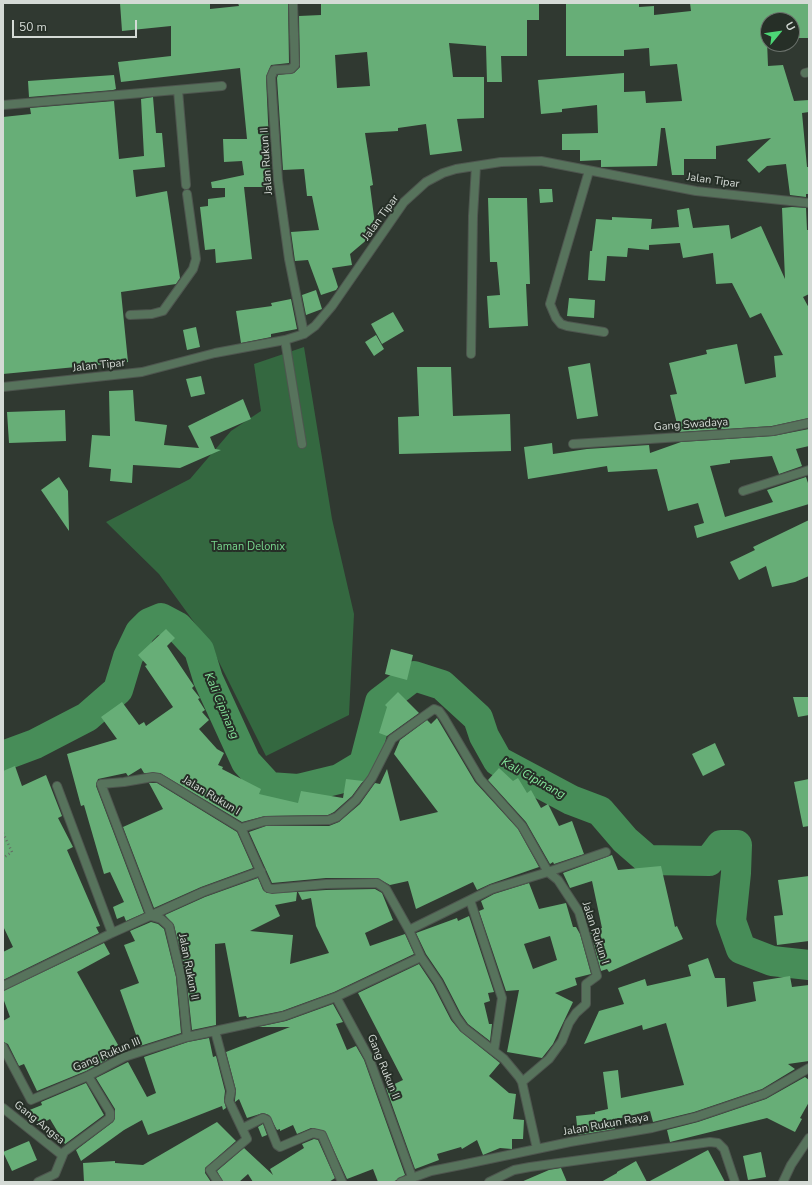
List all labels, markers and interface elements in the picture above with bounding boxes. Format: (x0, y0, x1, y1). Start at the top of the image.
scale bar (14, 12, 139, 38)
north arrow (760, 12, 800, 52)
text: 50 m (19, 19, 47, 35)
text: U (782, 19, 799, 34)
street label: Jalan Rukun II (258, 127, 276, 195)
street label: Jalan Tipar (686, 171, 740, 191)
street label: Jalan Tipar (360, 193, 402, 243)
street label: Jalan Tipar (72, 357, 126, 375)
street label: Gang Swadaya (653, 416, 729, 434)
park label: Taman Delonix (211, 540, 285, 554)
water label: Kali Cipinang (201, 671, 241, 741)
water label: Kali Cipinang (498, 756, 568, 802)
street label: Jalan Rukun I (180, 774, 242, 818)
street label: Jalan Rukun I (579, 900, 611, 966)
street label: Jalan Rukun II (175, 933, 201, 1001)
street label: Gang Rukun II (364, 1032, 402, 1102)
street label: Gang Rukun III (71, 1035, 143, 1075)
street label: Gang Angsa (11, 1099, 67, 1147)
street label: Jalan Rukun Raya (562, 1111, 650, 1139)

